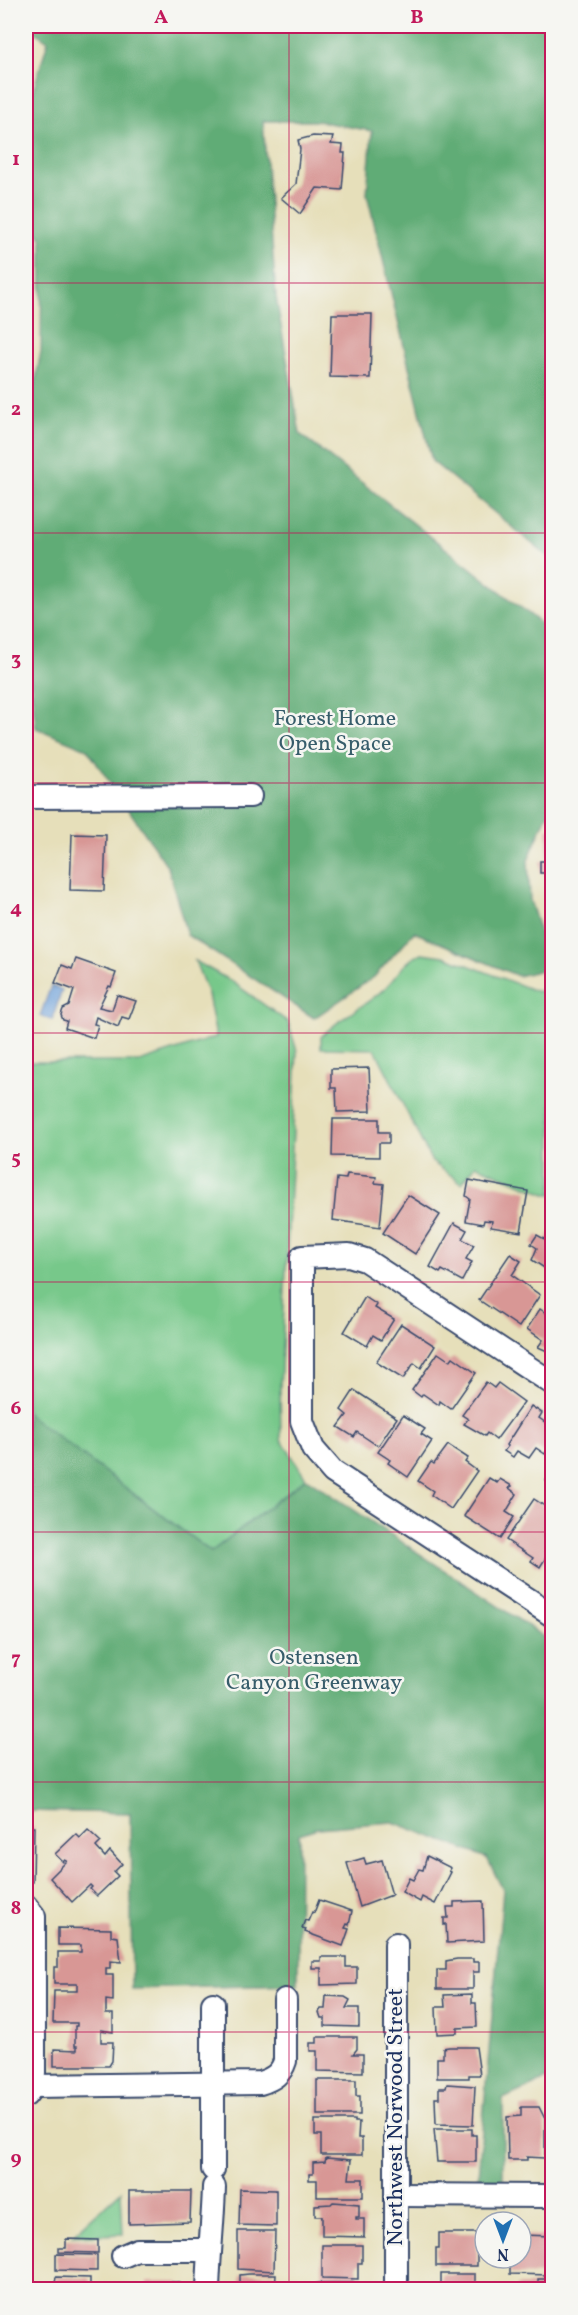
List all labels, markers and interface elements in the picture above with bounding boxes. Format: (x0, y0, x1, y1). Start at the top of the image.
text: A (154, 4, 168, 32)
text: B (410, 4, 424, 32)
text: 1 (12, 146, 20, 174)
text: 2 (11, 396, 21, 424)
text: 3 (11, 646, 21, 674)
park label: Forest Home Open Space (274, 704, 396, 760)
text: 4 (10, 895, 22, 923)
text: 5 (11, 1145, 21, 1173)
text: 6 (11, 1395, 22, 1423)
park label: Ostensen Canyon Greenway (226, 1643, 402, 1699)
text: 7 (11, 1645, 21, 1673)
text: 8 (11, 1895, 21, 1923)
street label: Northwest Norwood Street (381, 1988, 412, 2246)
text: 9 (10, 2145, 22, 2173)
north arrow (473, 2210, 533, 2270)
text: N (497, 2242, 509, 2264)

